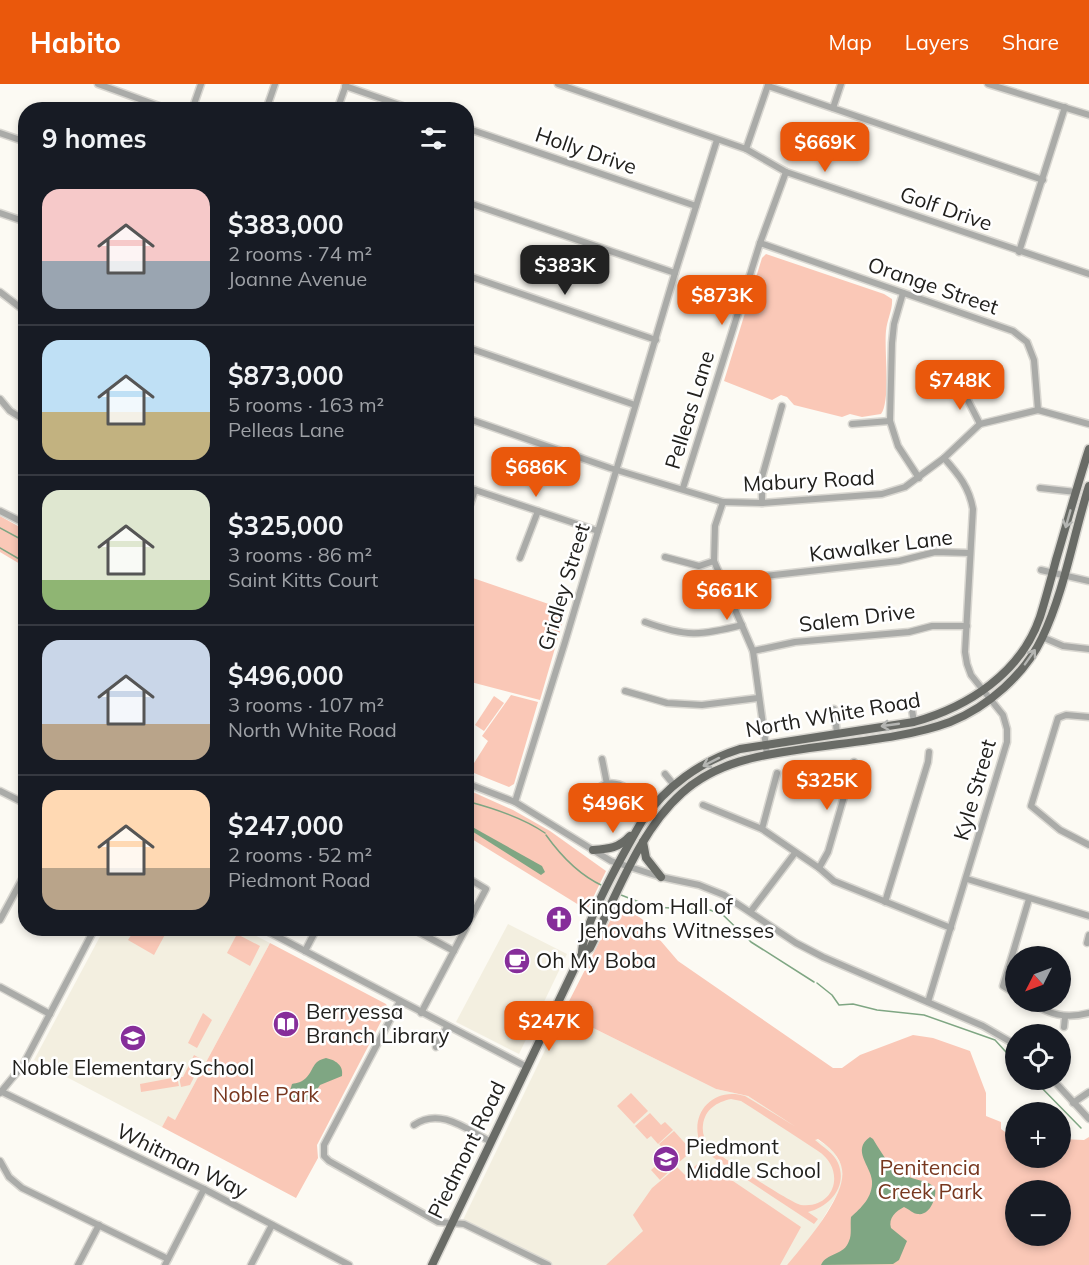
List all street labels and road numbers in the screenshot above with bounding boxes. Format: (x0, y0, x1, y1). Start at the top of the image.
street label: Holly Drive (532, 121, 640, 180)
street label: Golf Drive (897, 180, 996, 236)
street label: Orange Street (865, 251, 1002, 320)
street label: Pelleas Lane (659, 347, 719, 472)
street label: Mabury Road (743, 464, 875, 496)
street label: Gridley Street (531, 520, 595, 653)
street label: Kawalker Lane (808, 523, 954, 567)
street label: Salem Drive (797, 597, 916, 637)
street label: North White Road (743, 686, 922, 742)
street label: Kyle Street (947, 736, 1001, 843)
street label: Piedmont Road (422, 1077, 511, 1223)
street label: Whitman Way (113, 1117, 252, 1203)

